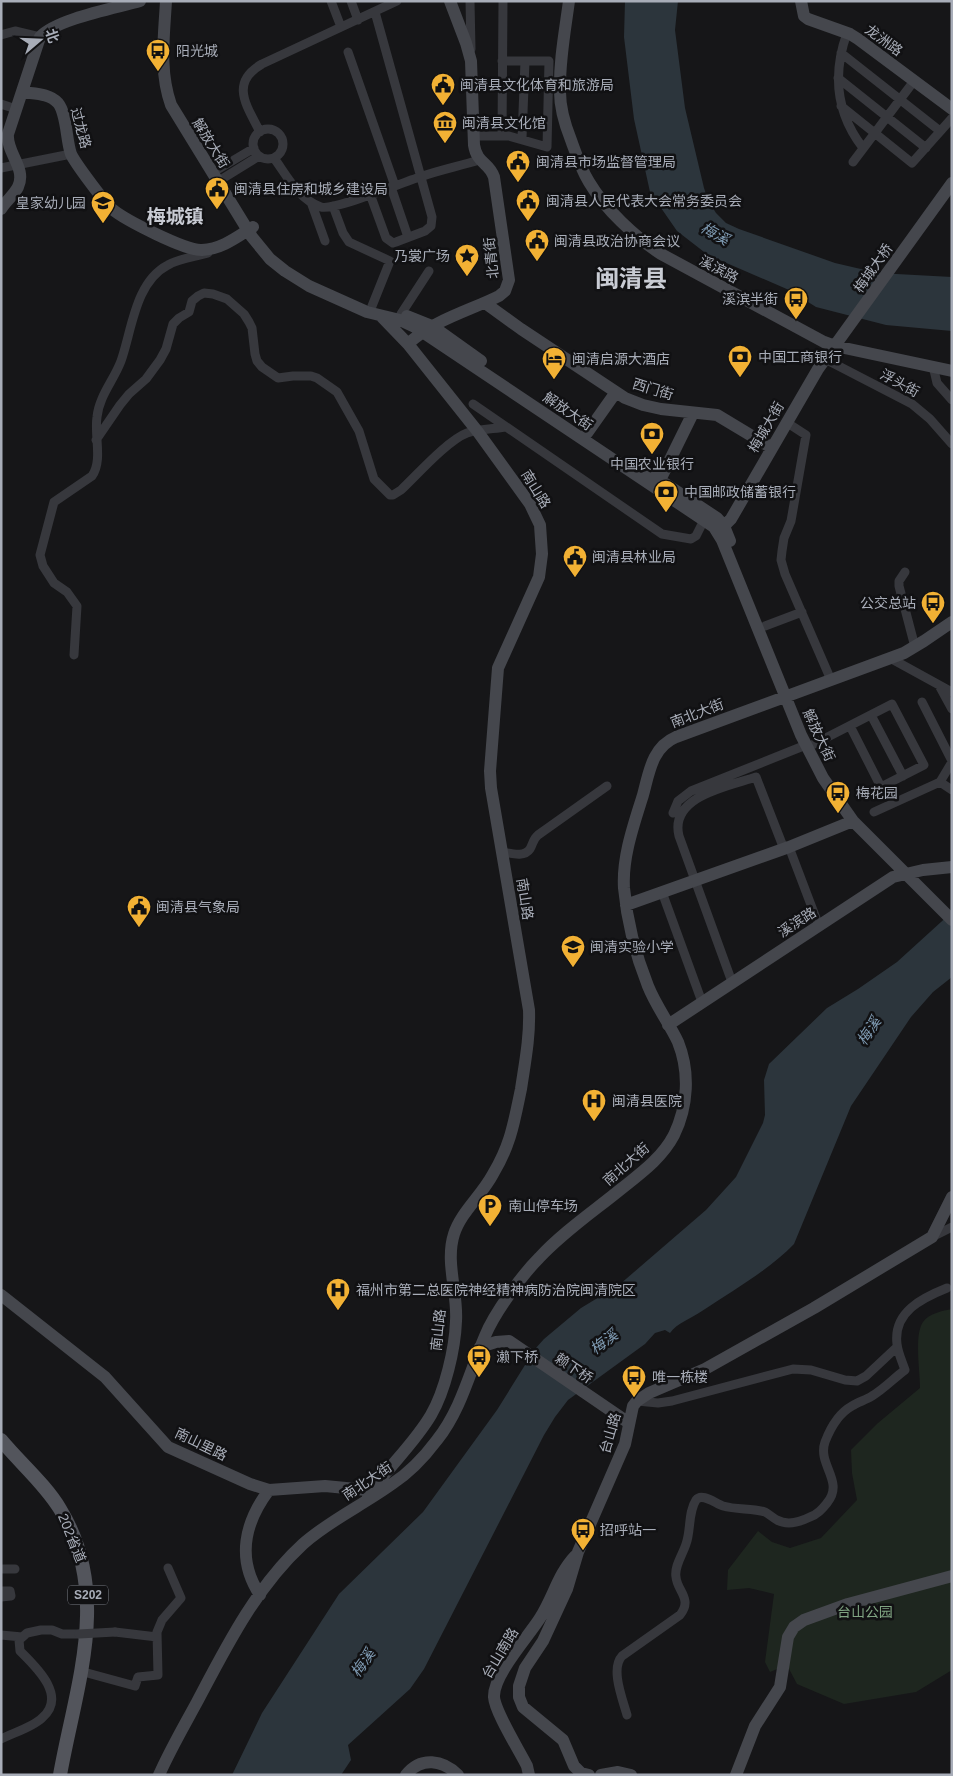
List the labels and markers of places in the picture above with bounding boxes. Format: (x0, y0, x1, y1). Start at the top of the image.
bus stop icon: 阳光城 (145, 38, 171, 72)
place label: 阳光城 (176, 43, 218, 59)
public building icon: 闽清县文化体育和旅游局 (430, 72, 456, 106)
place label: 闽清县文化体育和旅游局 (460, 77, 614, 93)
museum icon: 闽清县文化馆 (432, 110, 458, 144)
place label: 闽清县文化馆 (462, 115, 546, 131)
public building icon: 闽清县市场监督管理局 (505, 149, 531, 183)
place label: 闽清县市场监督管理局 (536, 154, 676, 170)
public building icon: 闽清县住房和城乡建设局 (204, 176, 230, 210)
place label: 闽清县住房和城乡建设局 (234, 181, 388, 197)
public building icon: 闽清县人民代表大会常务委员会 (515, 188, 541, 222)
school or university icon: 皇家幼儿园 (90, 190, 116, 224)
place label: 闽清县人民代表大会常务委员会 (546, 193, 742, 209)
place label: 皇家幼儿园 (16, 195, 86, 211)
public building icon: 闽清县政治协商会议 (524, 228, 550, 262)
place label: 闽清县政治协商会议 (554, 233, 680, 249)
place icon: 乃裳广场 (454, 243, 480, 277)
place label: 乃裳广场 (394, 248, 450, 264)
bus stop icon: 溪滨半街 (783, 286, 809, 320)
place label: 溪滨半街 (722, 291, 778, 307)
bank icon: 中国工商银行 (727, 344, 753, 378)
hotel icon: 闽清启源大酒店 (541, 346, 567, 380)
place label: 中国工商银行 (758, 349, 842, 365)
place label: 闽清启源大酒店 (572, 351, 670, 367)
bank icon: 中国农业银行 (639, 421, 665, 455)
place label: 中国农业银行 (610, 456, 694, 472)
bank icon: 中国邮政储蓄银行 (653, 479, 679, 513)
place label: 中国邮政储蓄银行 (684, 484, 796, 500)
public building icon: 闽清县林业局 (562, 544, 588, 578)
place label: 闽清县林业局 (592, 549, 676, 565)
bus stop icon: 公交总站 (920, 590, 946, 624)
place label: 公交总站 (860, 595, 916, 611)
bus stop icon: 梅花园 (825, 780, 851, 814)
place label: 梅花园 (856, 785, 898, 801)
public building icon: 闽清县气象局 (126, 894, 152, 928)
place label: 闽清县气象局 (156, 899, 240, 915)
school or university icon: 闽清实验小学 (560, 934, 586, 968)
place label: 闽清实验小学 (590, 939, 674, 955)
hospital icon: 闽清县医院 (581, 1088, 607, 1122)
place label: 闽清县医院 (612, 1093, 682, 1109)
parking icon: 南山停车场 (477, 1193, 503, 1227)
place label: 南山停车场 (508, 1198, 578, 1214)
hospital icon: 福州市第二总医院神经精神病防治院闽清院区 (325, 1277, 351, 1311)
place label: 福州市第二总医院神经精神病防治院闽清院区 (356, 1282, 636, 1298)
bus stop icon: 濑下桥 (466, 1344, 492, 1378)
place label: 濑下桥 (496, 1349, 538, 1365)
bus stop icon: 唯一栋楼 (621, 1364, 647, 1398)
place label: 唯一栋楼 (652, 1369, 708, 1385)
bus stop icon: 招呼站一 (570, 1517, 596, 1551)
place label: 招呼站一 (600, 1522, 656, 1538)

